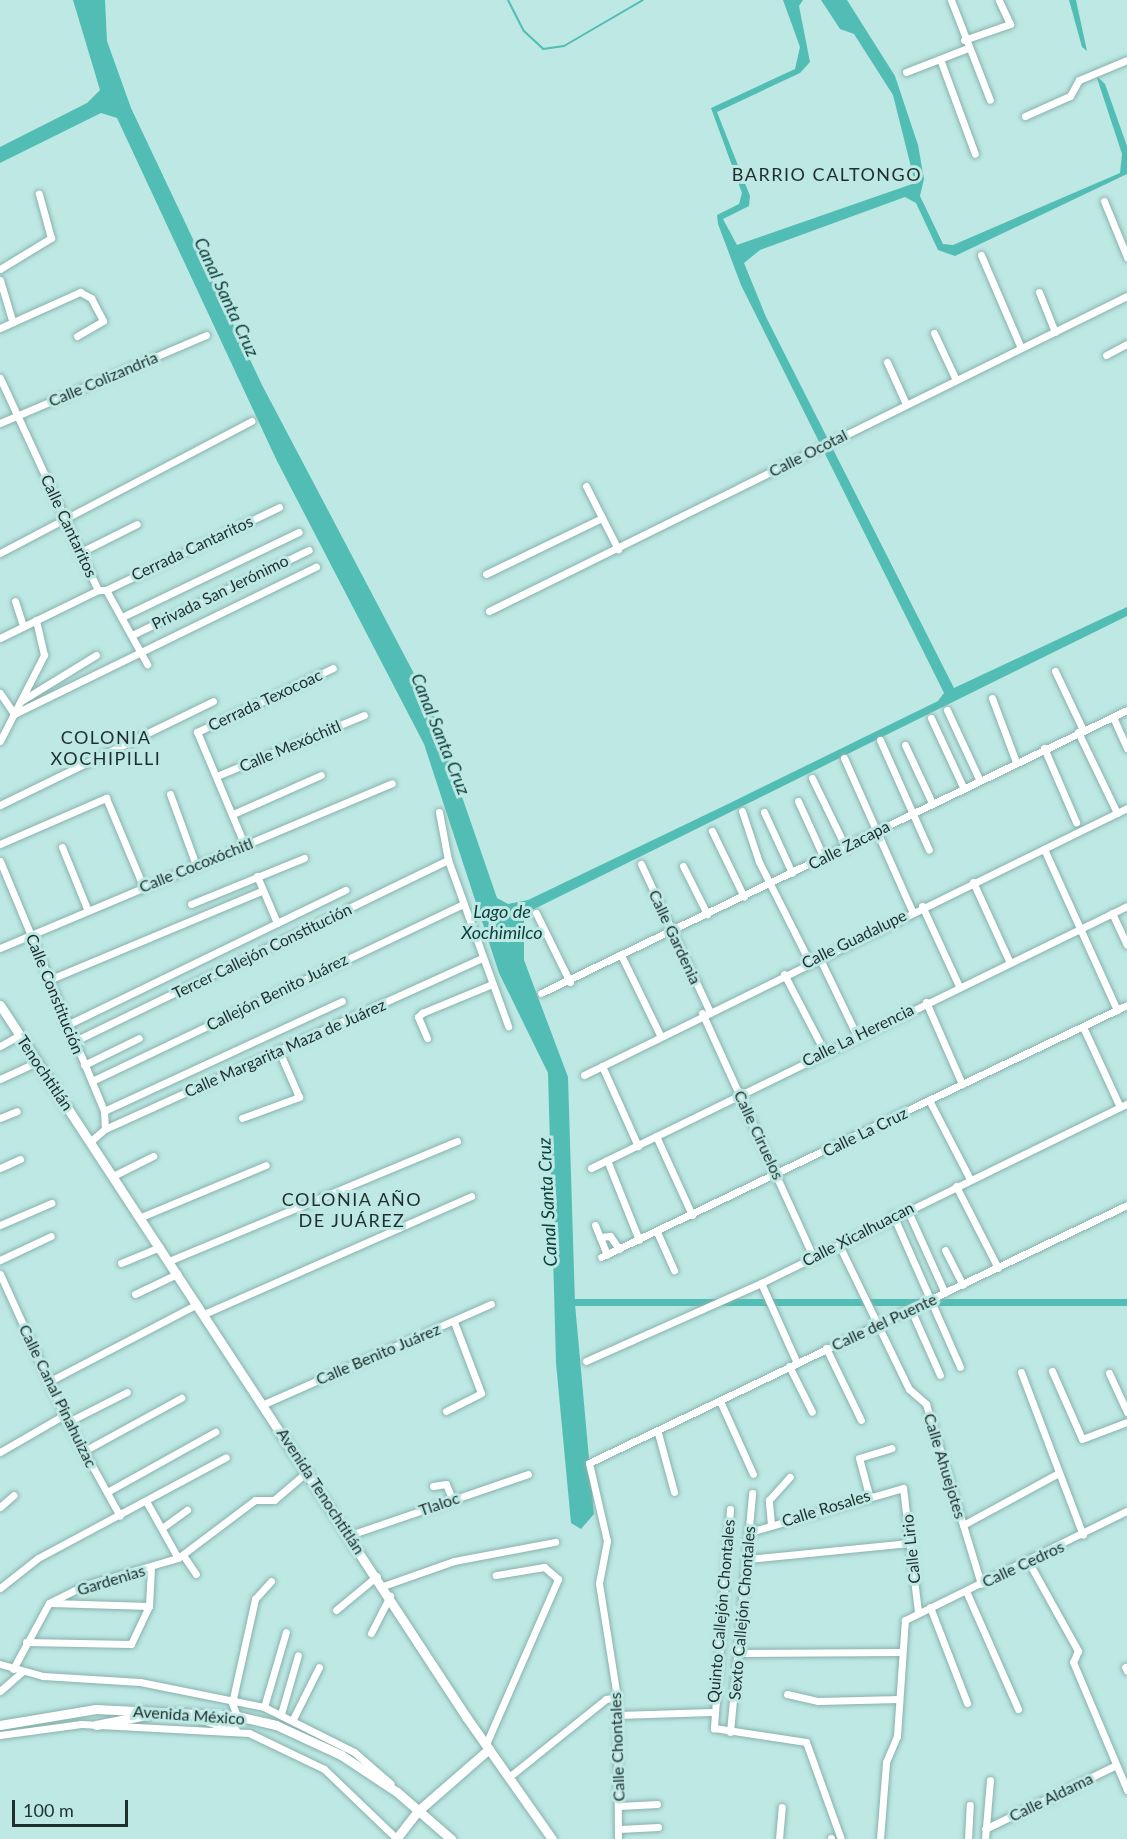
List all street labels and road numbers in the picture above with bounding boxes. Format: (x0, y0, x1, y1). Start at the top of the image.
street label: Calle Colizandria (46, 347, 160, 411)
street label: Calle Ocotal (766, 425, 850, 481)
street label: Calle Cantaritos (37, 472, 101, 580)
street label: Cerrada Cantaritos (128, 511, 256, 585)
street label: Privada San Jerónimo (148, 550, 292, 634)
street label: Cerrada Texocoac (205, 665, 325, 735)
street label: Calle Mexóchitl (236, 716, 344, 776)
street label: Calle Zacapa (805, 816, 893, 874)
street label: Calle Cocoxóchitl (136, 833, 256, 897)
street label: Calle Gardenia (645, 887, 705, 987)
street label: Tercer Callejón Constitución (169, 899, 355, 1003)
street label: Calle Guadalupe (798, 905, 910, 973)
street label: Calle Constitución (22, 931, 88, 1057)
street label: Callejón Benito Juárez (203, 949, 351, 1035)
street label: Calle Margarita Maza de Juárez (181, 995, 389, 1101)
street label: Calle La Herencia (799, 1000, 917, 1070)
street label: Tenochtitlán (13, 1032, 77, 1114)
street label: Calle Ciruelos (730, 1087, 788, 1183)
street label: Calle La Cruz (820, 1103, 910, 1161)
street label: Calle Xicalhuacan (799, 1198, 917, 1270)
street label: Calle del Puente (828, 1289, 940, 1355)
street label: Calle Benito Juárez (313, 1319, 443, 1389)
street label: Calle Canal Pinahuizac (15, 1321, 101, 1471)
street label: Calle Ahuejotes (920, 1411, 970, 1521)
street label: Avenida Tenochtitlán (273, 1424, 369, 1558)
street label: Calle Rosales (780, 1485, 872, 1531)
street label: Tlaloc (416, 1488, 462, 1520)
street label: Calle Lirio (898, 1513, 924, 1585)
street label: Quinto Callejón Chontales (703, 1518, 739, 1704)
street label: Sexto Callejón Chontales (725, 1525, 759, 1701)
street label: Calle Cedros (979, 1537, 1067, 1591)
street label: Gardenias (75, 1561, 147, 1599)
street label: Calle Chontales (606, 1692, 628, 1802)
street label: Avenida México (133, 1702, 245, 1728)
street label: Calle Aldama (1006, 1768, 1096, 1826)

